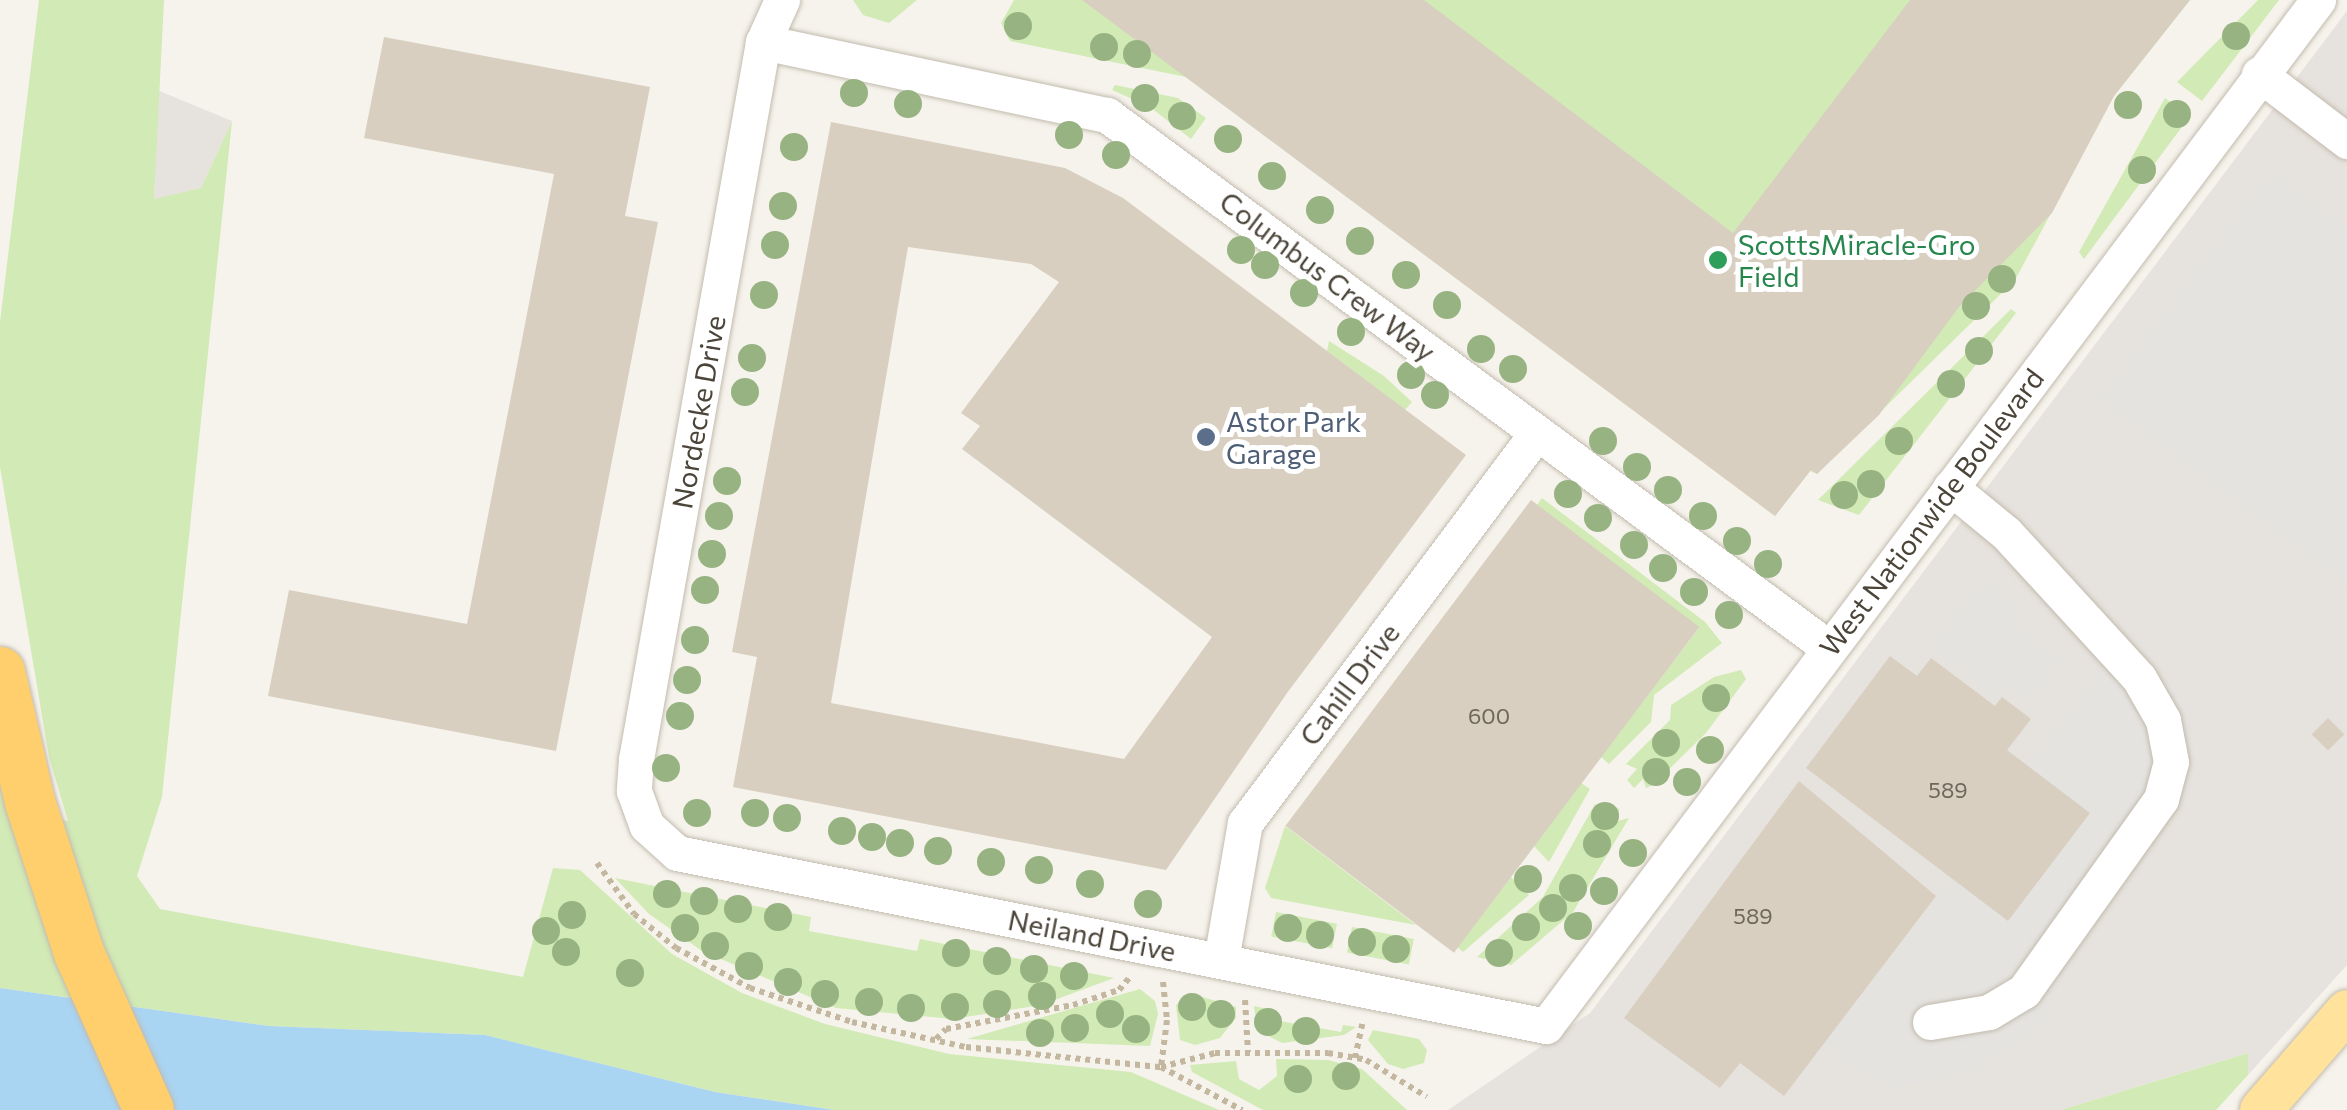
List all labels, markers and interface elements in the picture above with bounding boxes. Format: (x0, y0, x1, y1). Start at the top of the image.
street label: Columbus Crew Way (1214, 184, 1442, 368)
place label: ScottsMiracle-Gro Field (1738, 227, 1976, 293)
marker: ScottsMiracle-Gro Field (1707, 249, 1729, 271)
street label: Nordecke Drive (664, 313, 732, 511)
street label: West Nationwide Boulevard (1812, 362, 2050, 662)
place label: Astor Park Garage (1226, 404, 1361, 470)
marker: Astor Park Garage (1195, 426, 1217, 448)
street label: Cahill Drive (1292, 616, 1406, 752)
house number: 600 (1468, 703, 1510, 729)
house number: 589 (1928, 777, 1968, 803)
street label: Neiland Drive (1005, 902, 1179, 968)
house number: 589 (1733, 903, 1773, 929)

